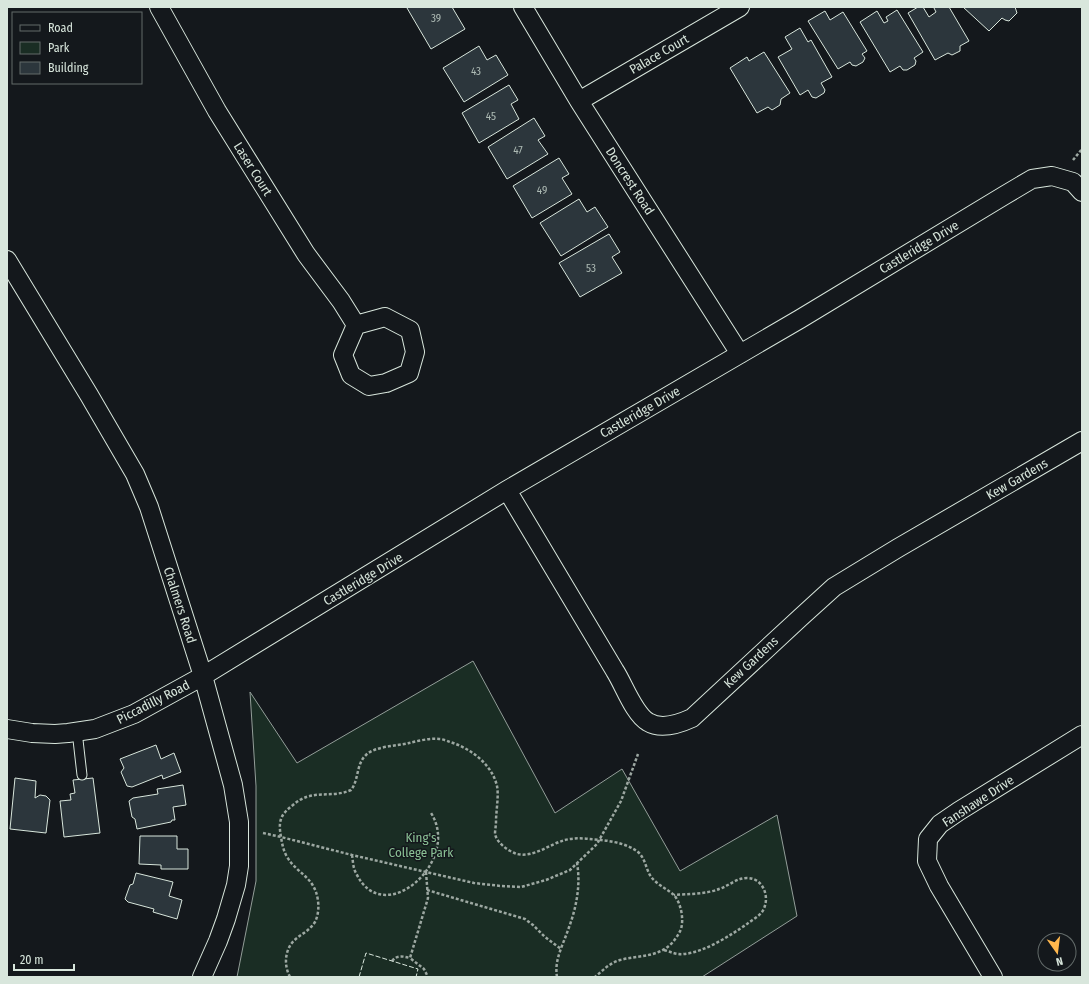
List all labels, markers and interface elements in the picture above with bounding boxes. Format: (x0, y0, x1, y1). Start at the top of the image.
legend (12, 12, 142, 84)
house number: 39 (431, 12, 441, 25)
text: Road (48, 21, 73, 35)
street label: Palace Court (627, 31, 692, 77)
text: Park (48, 41, 70, 55)
text: Building (48, 61, 89, 75)
house number: 43 (471, 65, 481, 78)
house number: 45 (486, 110, 496, 123)
street label: Laser Court (231, 139, 276, 199)
house number: 47 (513, 144, 523, 157)
street label: Doncrest Road (603, 145, 657, 217)
house number: 49 (537, 184, 547, 197)
street label: Castleridge Drive (877, 217, 961, 277)
house number: 53 (586, 262, 596, 275)
street label: Castleridge Drive (597, 383, 683, 441)
street label: Kew Gardens (984, 455, 1051, 503)
street label: Castleridge Drive (321, 549, 405, 609)
street label: Chalmers Road (161, 565, 199, 645)
street label: Kew Gardens (721, 633, 781, 691)
street label: Piccadilly Road (114, 677, 192, 727)
street label: Fanshawe Drive (939, 772, 1017, 830)
park label: King's College Park (389, 830, 454, 860)
north arrow (1037, 932, 1077, 972)
scale bar (14, 946, 74, 972)
text: 20 m (20, 953, 44, 967)
text: N (1055, 954, 1064, 968)

